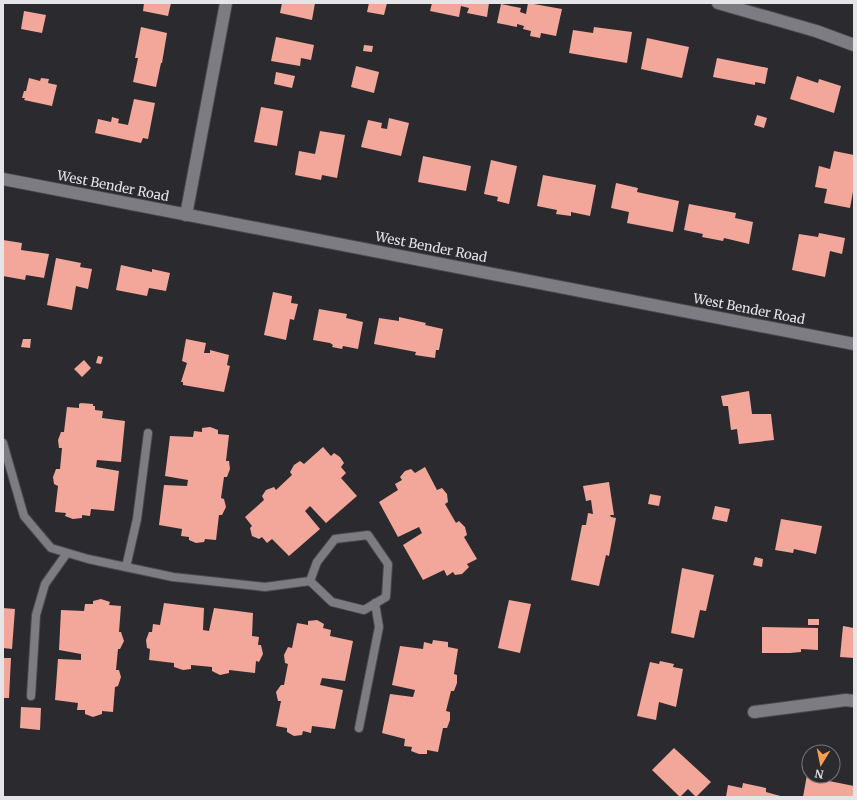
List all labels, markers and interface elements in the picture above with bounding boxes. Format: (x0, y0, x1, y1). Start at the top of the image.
street label: West Bender Road (55, 167, 170, 205)
street label: West Bender Road (373, 228, 488, 266)
street label: West Bender Road (691, 290, 806, 328)
north arrow (801, 744, 841, 784)
text: N (813, 766, 825, 781)

